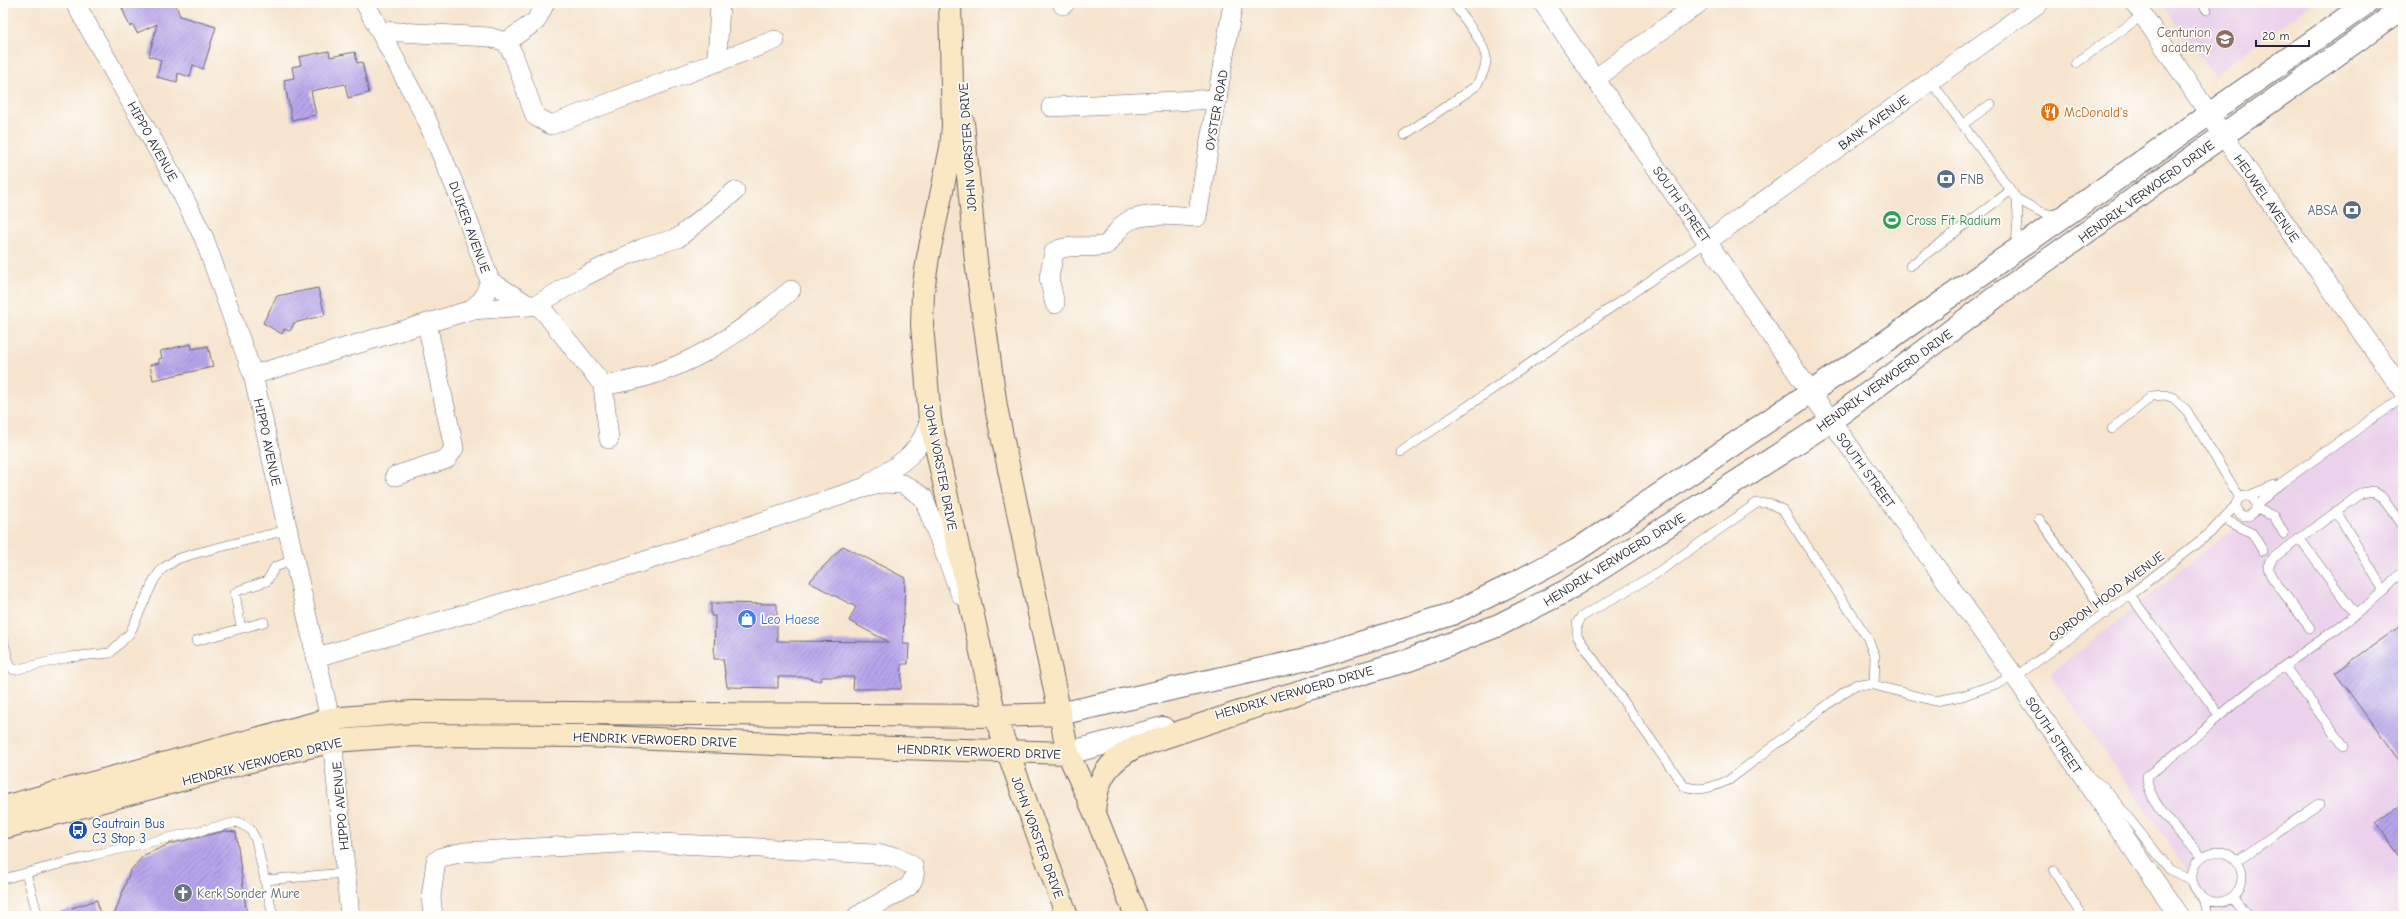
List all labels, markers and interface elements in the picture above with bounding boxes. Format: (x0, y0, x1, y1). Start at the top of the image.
scale bar (2256, 22, 2309, 48)
place label: Centurion academy (2157, 25, 2211, 55)
school or university icon: Centurion academy (2214, 28, 2236, 50)
text: 20 m (2262, 29, 2290, 43)
street label: OYSTER ROAD (1202, 69, 1231, 151)
street label: JOHN VORSTER DRIVE (956, 82, 979, 212)
street label: BANK AVENUE (1835, 92, 1911, 153)
street label: HIPPO AVENUE (124, 99, 181, 184)
restaurant icon: McDonald's (2039, 101, 2061, 123)
place label: McDonald's (2064, 105, 2128, 120)
street label: HENDRIK VERWOERD DRIVE (2076, 137, 2217, 246)
street label: HEUWEL AVENUE (2231, 152, 2302, 245)
street label: SOUTH STREET (1650, 163, 1713, 245)
bank icon: FNB (1935, 168, 1957, 190)
place label: FNB (1960, 172, 1984, 187)
street label: DUIKER AVENUE (446, 179, 493, 275)
bank icon: ABSA (2341, 199, 2363, 221)
place label: ABSA (2308, 203, 2338, 218)
sports icon: Cross Fit Radium (1881, 209, 1903, 231)
place label: Cross Fit Radium (1906, 213, 2001, 228)
street label: HENDRIK VERWOERD DRIVE (1814, 326, 1955, 435)
street label: HIPPO AVENUE (251, 397, 284, 487)
street label: JOHN VORSTER DRIVE (921, 402, 960, 532)
street label: SOUTH STREET (1833, 430, 1898, 511)
street label: HENDRIK VERWOERD DRIVE (1541, 510, 1688, 609)
street label: GORDON HOOD AVENUE (2046, 548, 2167, 645)
shop icon: Leo Haese (736, 608, 758, 630)
place label: Leo Haese (761, 612, 820, 627)
street label: HENDRIK VERWOERD DRIVE (1213, 663, 1375, 722)
street label: SOUTH STREET (2022, 694, 2085, 777)
street label: HENDRIK VERWOERD DRIVE (573, 729, 737, 750)
street label: HENDRIK VERWOERD DRIVE (181, 734, 344, 789)
street label: HENDRIK VERWOERD DRIVE (897, 741, 1061, 762)
street label: HIPPO AVENUE (329, 761, 352, 851)
street label: JOHN VORSTER DRIVE (1008, 774, 1067, 900)
place label: Gautrain Bus C3 Stop 3 (92, 816, 165, 846)
bus stop icon: Gautrain Bus C3 Stop 3 (67, 819, 89, 841)
church icon: Kerk Sonder Mure (172, 882, 194, 904)
place label: Kerk Sonder Mure (197, 886, 300, 901)

